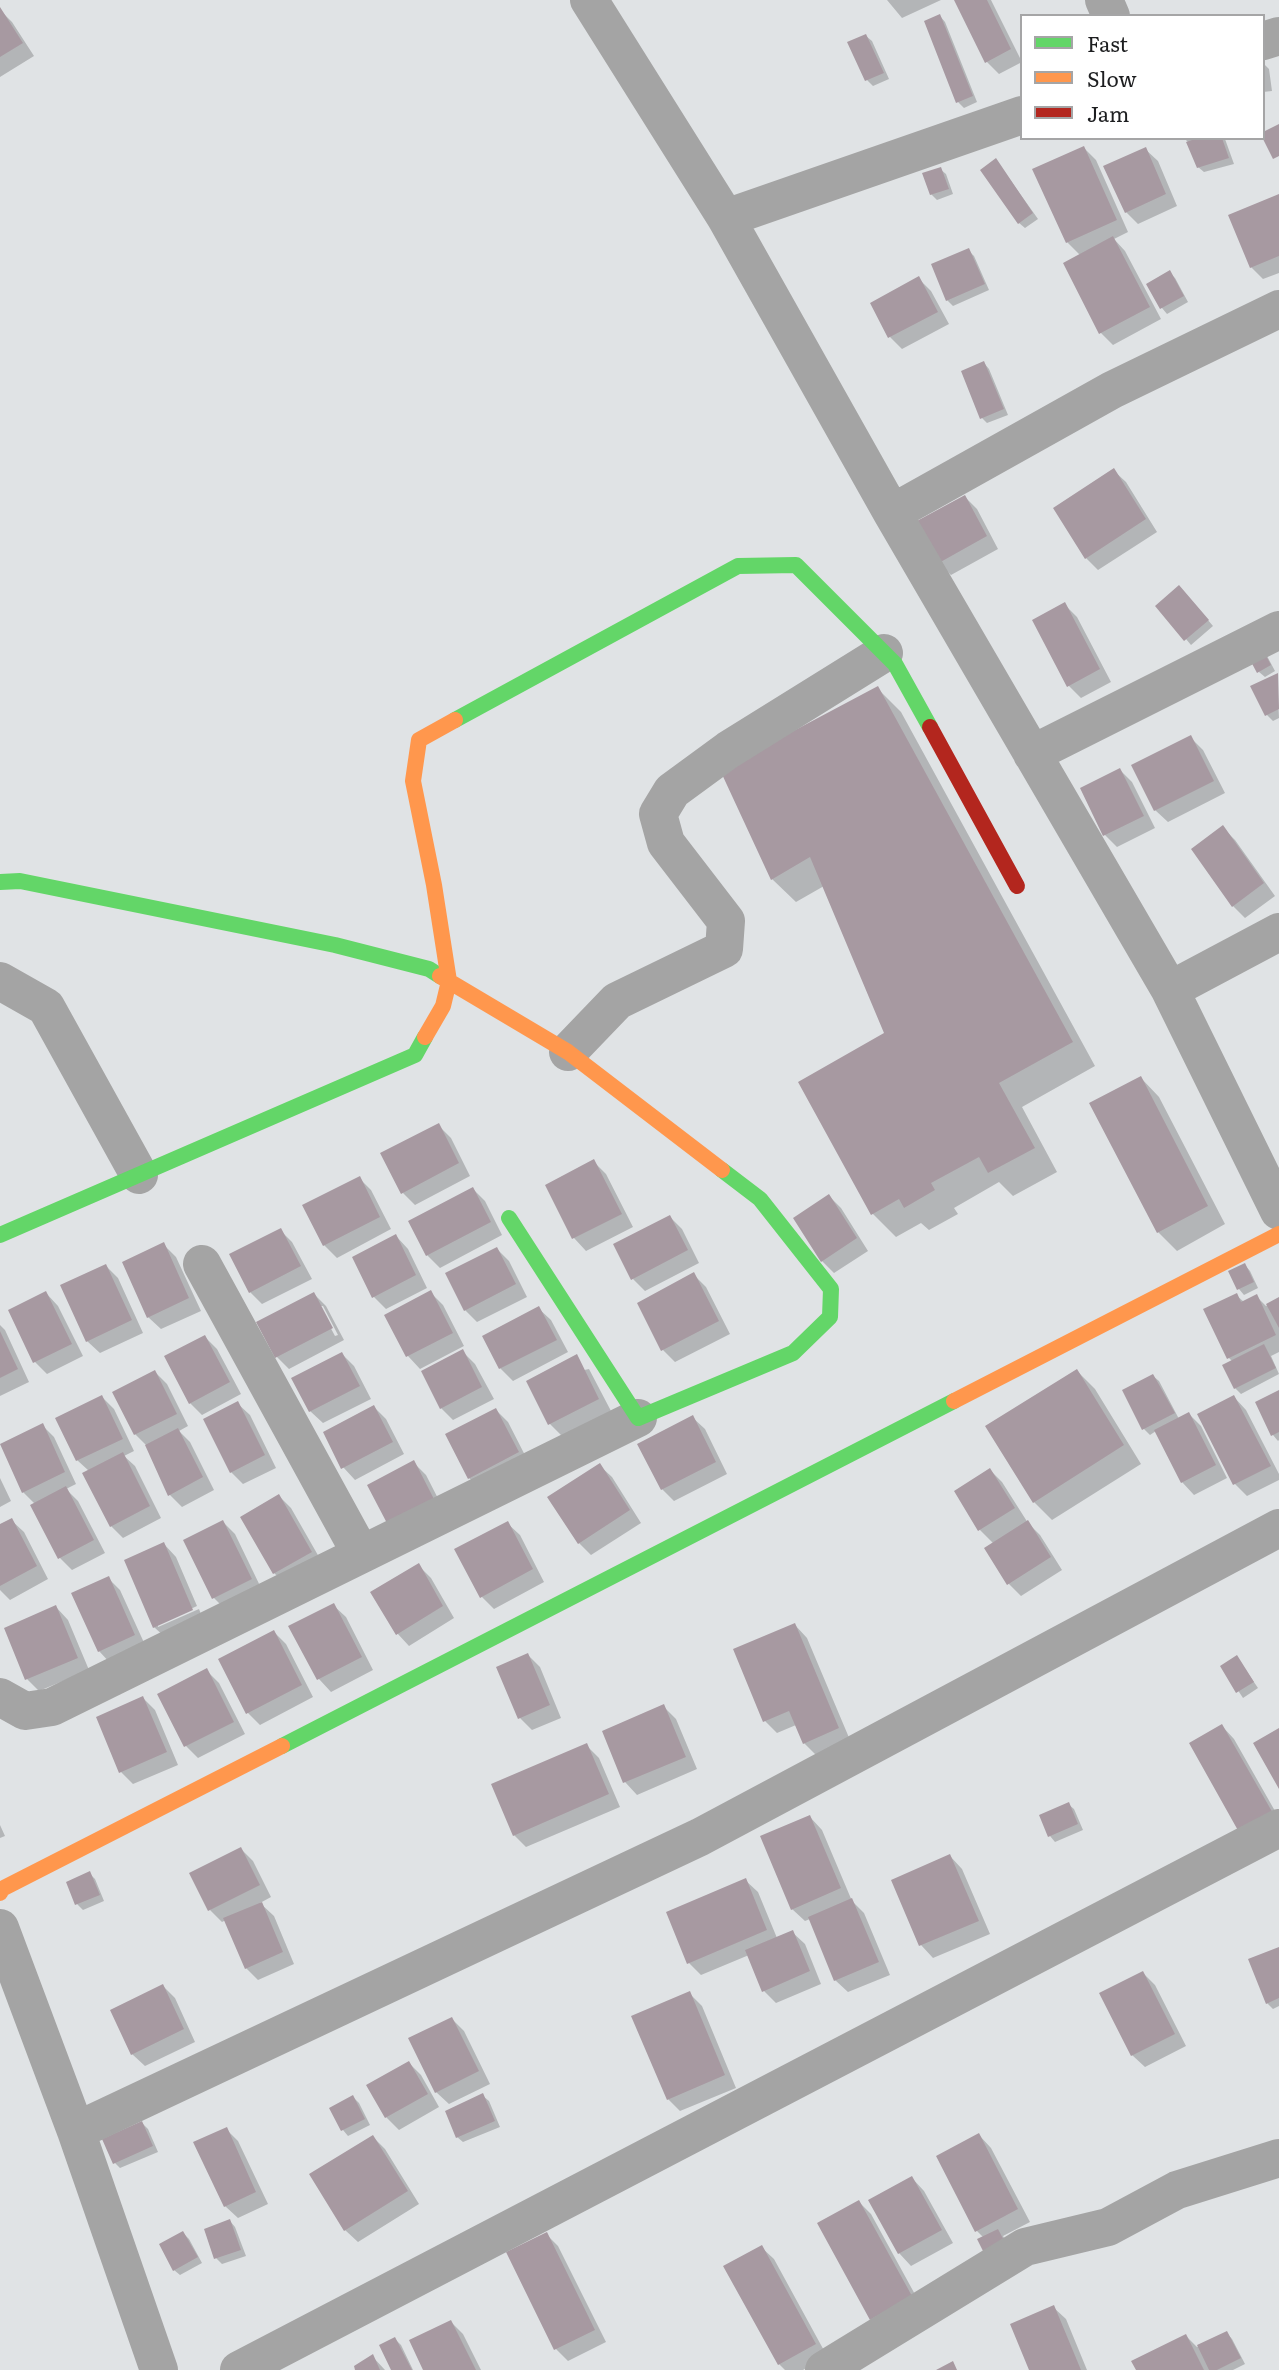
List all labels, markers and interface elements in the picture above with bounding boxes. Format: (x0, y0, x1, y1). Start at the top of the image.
legend (1020, 14, 1265, 140)
text: Fast (1087, 27, 1128, 58)
text: Slow (1087, 62, 1137, 93)
text: Jam (1087, 97, 1129, 128)

